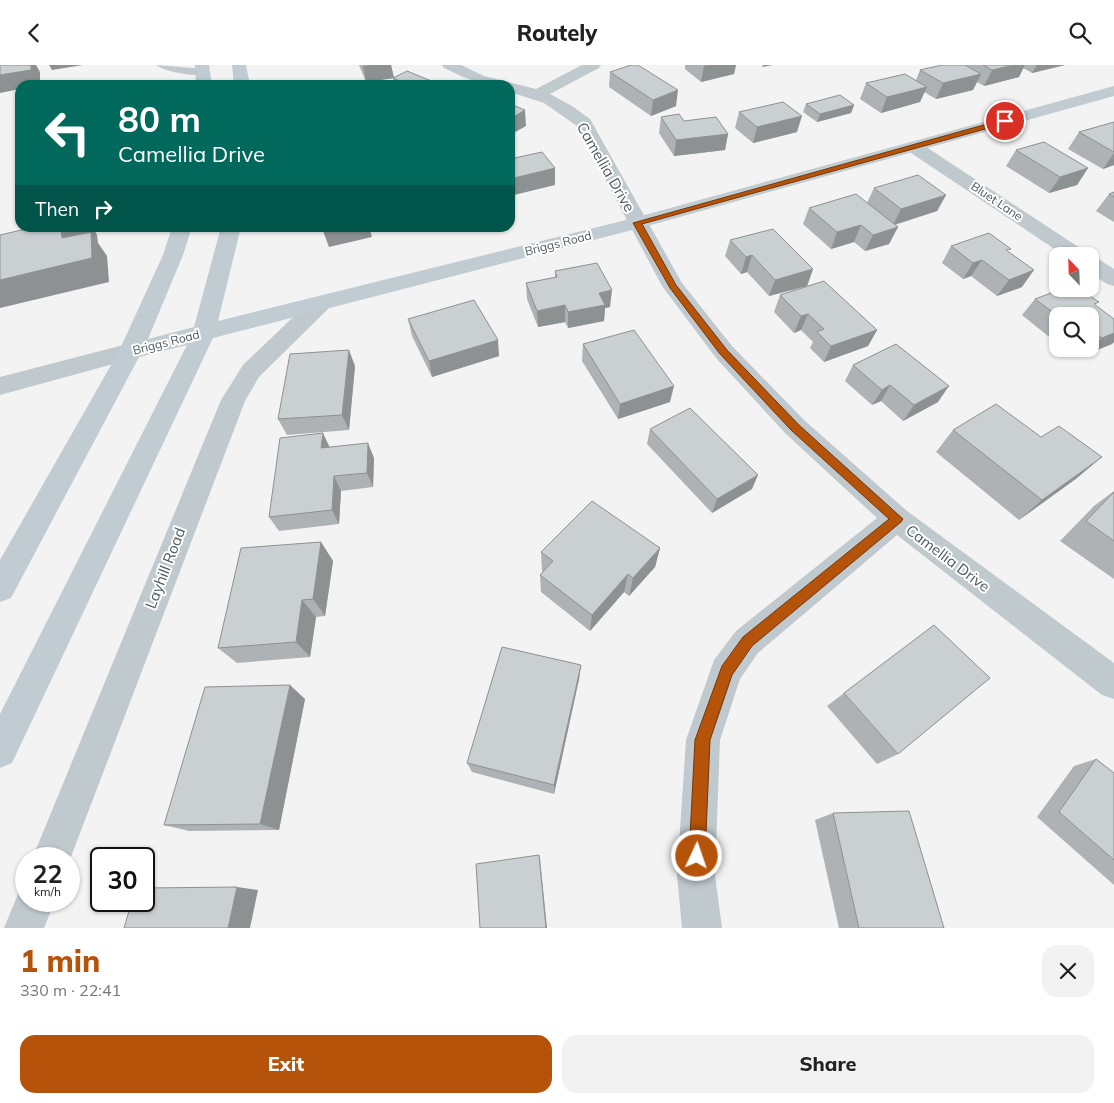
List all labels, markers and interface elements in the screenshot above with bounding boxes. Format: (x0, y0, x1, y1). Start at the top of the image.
icon: back (20, 19, 48, 47)
text: Routely (517, 19, 597, 47)
icon: search (1066, 19, 1094, 47)
text: 80 m (118, 97, 201, 141)
icon: left (35, 100, 100, 165)
pin (984, 100, 1026, 142)
icon: arrive (991, 107, 1019, 135)
street label: Camellia Drive (573, 119, 639, 215)
text: Camellia Drive (118, 140, 265, 168)
street label: Bluet Lane (968, 178, 1026, 224)
icon: right (89, 195, 117, 223)
text: Then (35, 197, 79, 221)
street label: Briggs Road (523, 227, 593, 259)
north arrow (1049, 247, 1099, 297)
map controls (1049, 247, 1099, 357)
button: search (1049, 307, 1099, 357)
street label: Briggs Road (131, 326, 201, 358)
street label: Camellia Drive (902, 520, 994, 596)
street label: Layhill Road (141, 525, 189, 611)
position arrow (670, 829, 722, 881)
speed limit sign: 30 (90, 847, 155, 912)
text: 22 (32, 858, 63, 889)
text: km/h (34, 884, 61, 899)
text: 1 min (20, 942, 100, 980)
button: close (1042, 945, 1094, 997)
text: 330 m · 22:41 (20, 980, 121, 1000)
button: Exit (20, 1035, 552, 1093)
button: Share (562, 1035, 1094, 1093)

